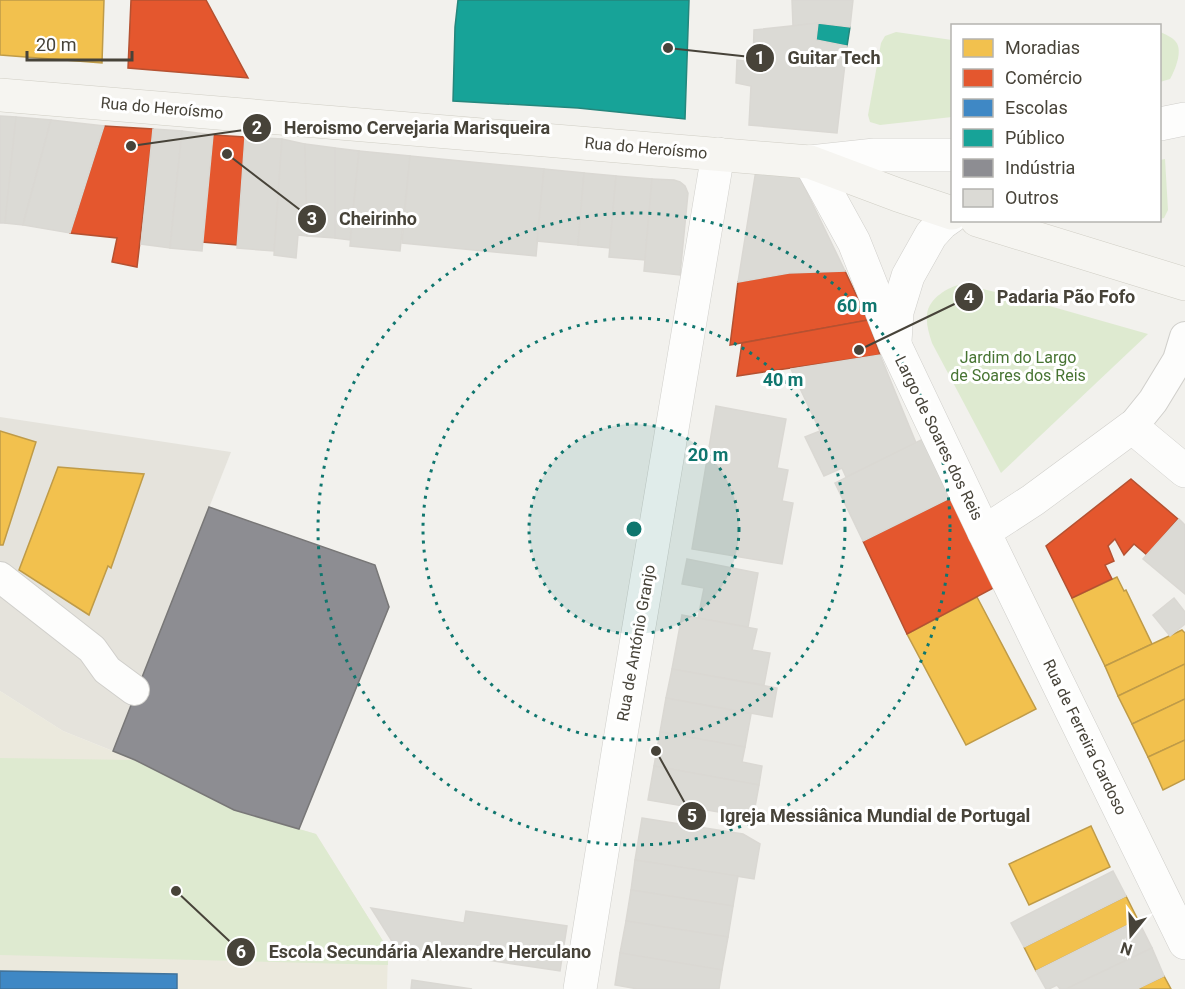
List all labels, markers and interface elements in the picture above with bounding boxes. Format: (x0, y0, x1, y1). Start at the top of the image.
scale bar (27, 24, 132, 62)
legend (951, 24, 1161, 222)
text: 20 m (36, 34, 76, 55)
text: Moradias (1005, 37, 1080, 58)
callout: Guitar Tech (745, 40, 893, 76)
text: 1 (755, 47, 765, 68)
text: Guitar Tech (788, 47, 880, 68)
text: Comércio (1005, 67, 1082, 88)
street label: Rua do Heroísmo (100, 93, 224, 123)
text: Escolas (1005, 97, 1068, 118)
callout: Heroismo Cervejaria Marisqueira (242, 110, 563, 146)
text: 2 (252, 117, 262, 138)
text: Heroismo Cervejaria Marisqueira (284, 117, 551, 138)
text: Público (1005, 127, 1065, 148)
street label: Rua do Heroísmo (584, 133, 708, 163)
text: Indústria (1005, 157, 1075, 178)
text: Outros (1005, 187, 1059, 208)
callout: Cheirinho (297, 201, 429, 237)
text: 3 (307, 208, 317, 229)
text: Cheirinho (339, 208, 417, 229)
callout: Padaria Pão Fofo (954, 279, 1147, 315)
text: 4 (964, 286, 974, 307)
text: Padaria Pão Fofo (997, 286, 1135, 307)
text: 60 m (837, 295, 877, 316)
park label: Jardim do Largo de Soares dos Reis (950, 348, 1086, 385)
street label: Largo de Soares dos Reis (891, 353, 987, 523)
text: 40 m (763, 369, 803, 390)
text: 20 m (688, 444, 728, 465)
centre of rings (624, 519, 644, 539)
street label: Rua de António Granjo (613, 563, 659, 723)
street label: Rua de Ferreira Cardoso (1039, 656, 1131, 818)
callout: Igreja Messiânica Mundial de Portugal (677, 798, 1042, 834)
text: 5 (687, 805, 697, 826)
text: Igreja Messiânica Mundial de Portugal (720, 805, 1030, 826)
north arrow (1101, 905, 1161, 965)
callout: Escola Secundária Alexandre Herculano (226, 934, 603, 970)
text: N (1118, 938, 1135, 960)
text: 6 (236, 941, 246, 962)
text: Escola Secundária Alexandre Herculano (269, 941, 591, 962)

